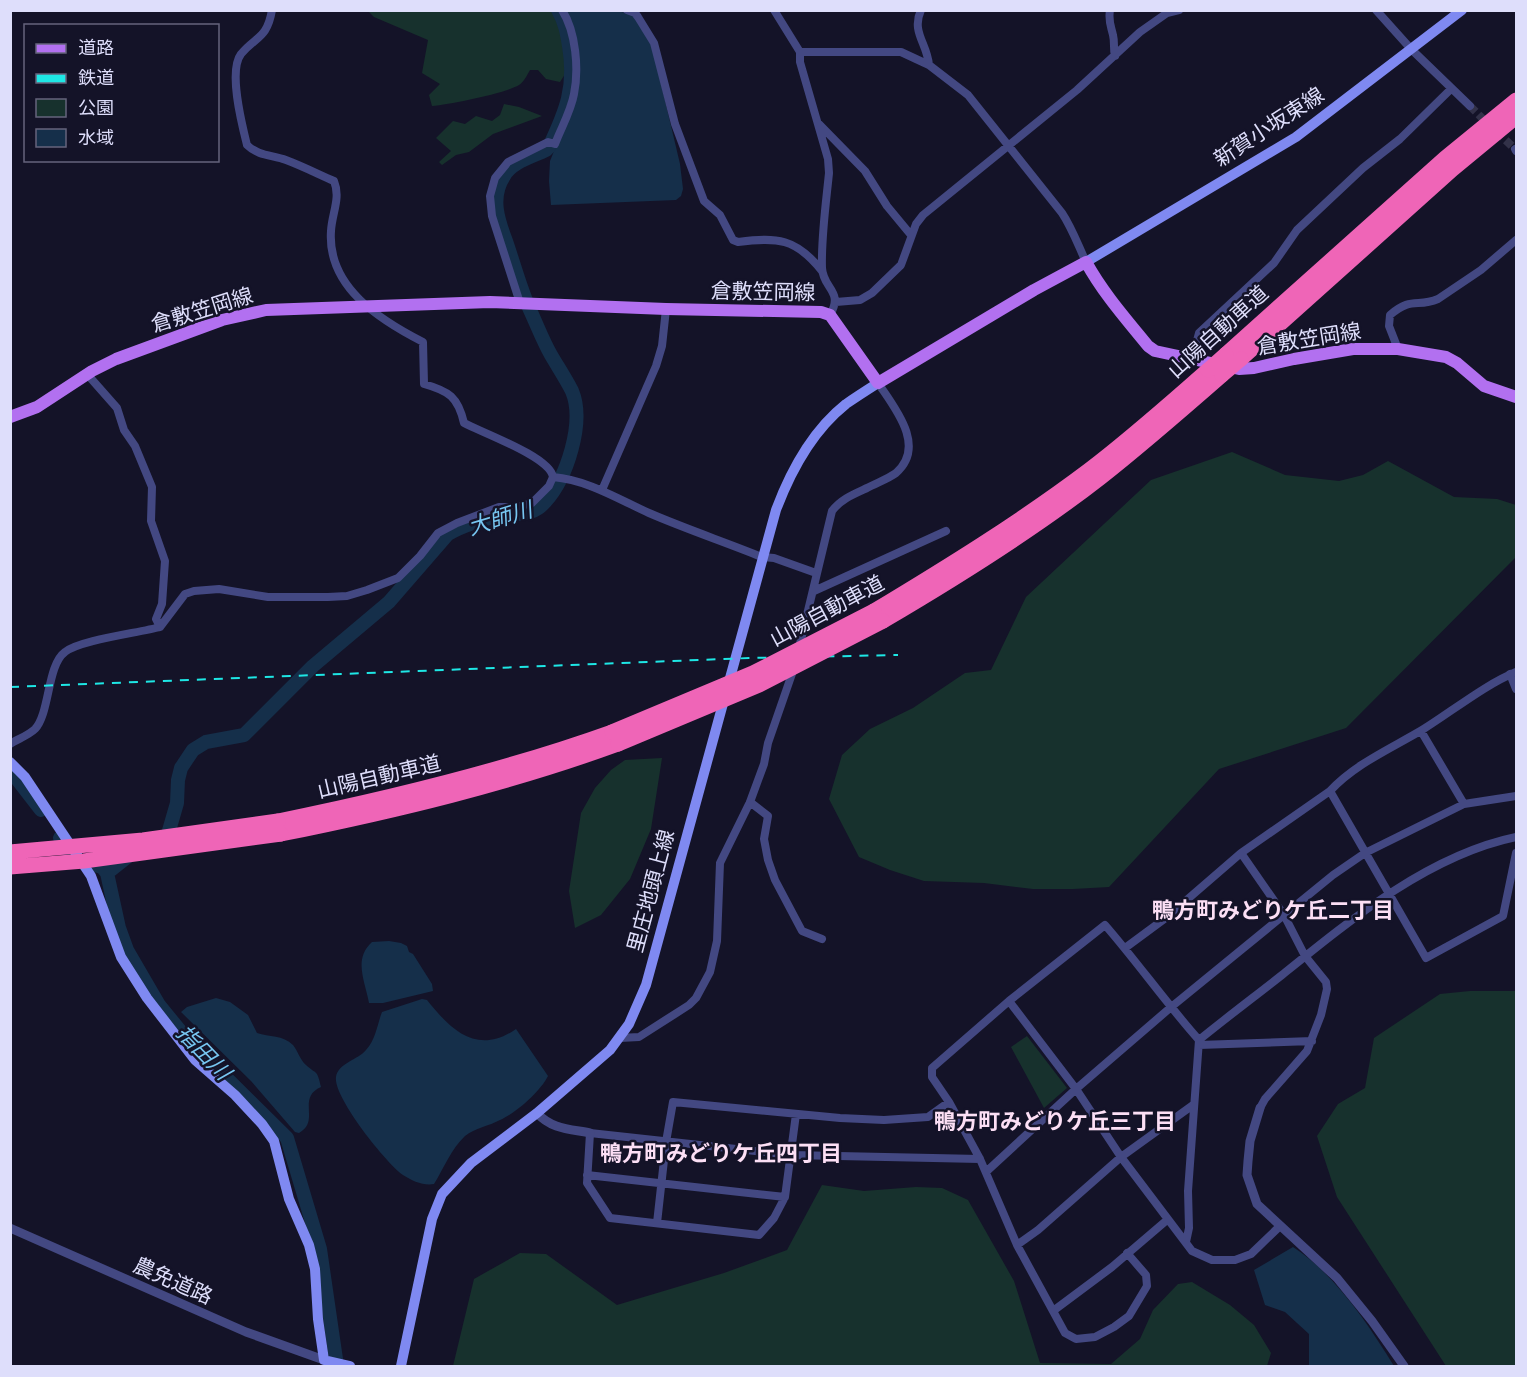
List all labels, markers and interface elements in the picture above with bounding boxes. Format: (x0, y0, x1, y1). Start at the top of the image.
legend (24, 24, 219, 162)
text: 道路 (78, 36, 114, 59)
text: 鉄道 (78, 66, 114, 89)
street label: 新賀小坂東線 (1209, 81, 1329, 172)
text: 公園 (78, 96, 114, 119)
text: 水域 (78, 126, 114, 149)
street label: 倉敷笠岡線 (710, 277, 816, 306)
street label: 山陽自動車道 (1162, 279, 1274, 384)
street label: 倉敷笠岡線 (148, 281, 256, 338)
street label: 倉敷笠岡線 (1255, 317, 1363, 360)
water label: 大師川 (464, 494, 538, 541)
street label: 山陽自動車道 (765, 569, 889, 652)
street label: 山陽自動車道 (314, 749, 443, 804)
street label: 里庄地頭上線 (621, 827, 680, 955)
district label: 鴨方町みどりケ丘二丁目 (1152, 896, 1394, 924)
water label: 指田川 (171, 1019, 238, 1087)
district label: 鴨方町みどりケ丘三丁目 (934, 1107, 1176, 1135)
district label: 鴨方町みどりケ丘四丁目 (600, 1139, 842, 1167)
street label: 農免道路 (129, 1251, 217, 1310)

